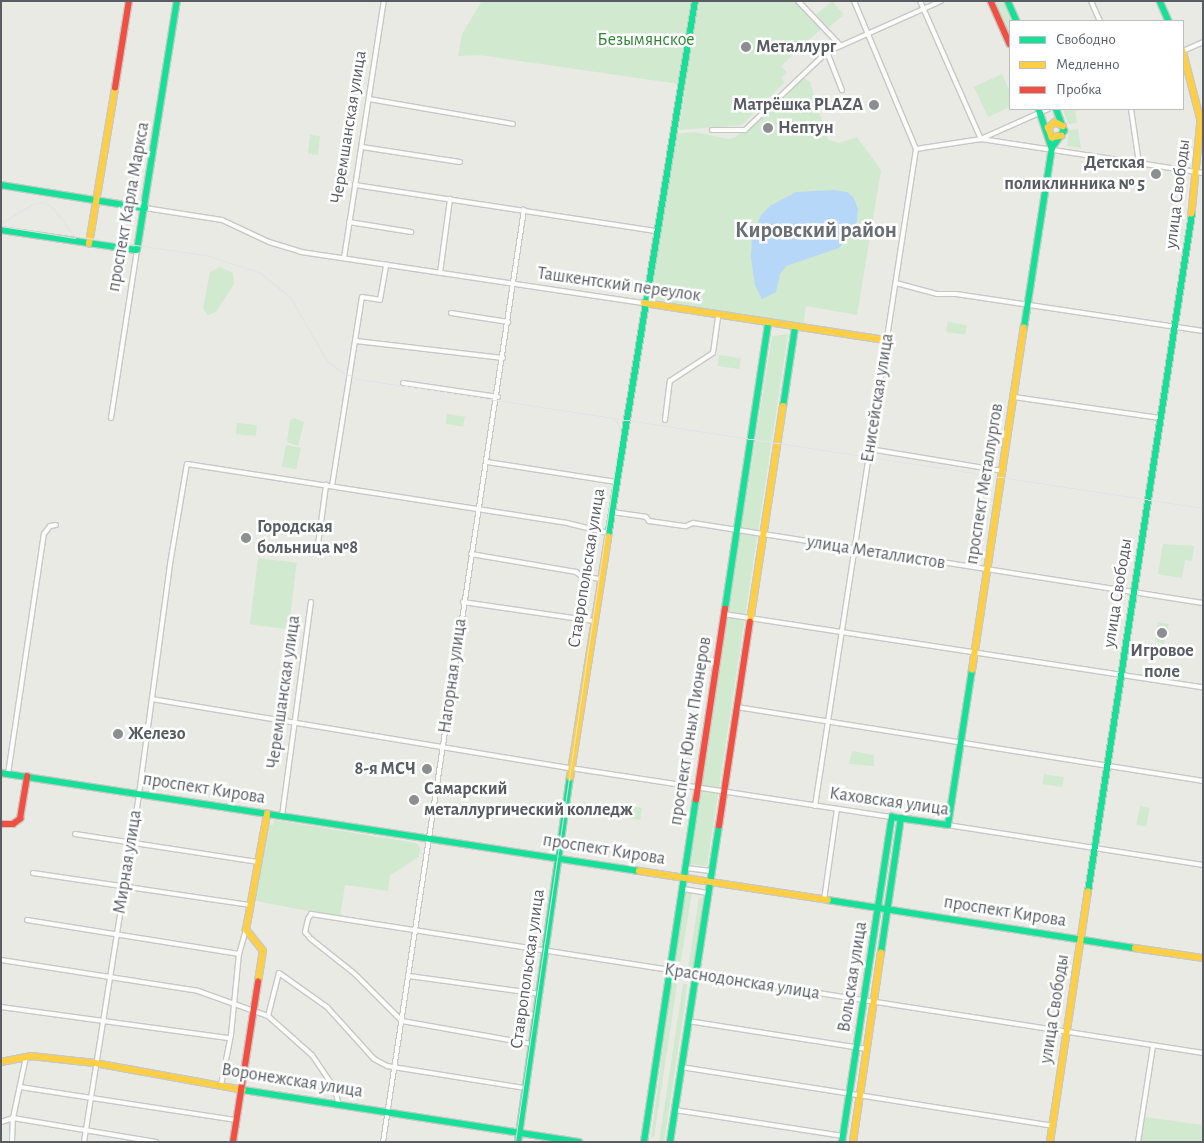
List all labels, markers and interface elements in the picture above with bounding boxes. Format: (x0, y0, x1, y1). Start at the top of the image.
legend (1009, 20, 1184, 110)
park label: Безымянское (597, 29, 695, 51)
text: Свободно (1056, 32, 1116, 47)
place label: Металлург (756, 36, 836, 58)
marker: Металлург (740, 41, 752, 53)
street label: Черемшанская улица (326, 49, 372, 205)
text: Медленно (1056, 57, 1120, 72)
text: Пробка (1056, 82, 1102, 97)
place label: Матрёшка PLAZA (733, 94, 863, 116)
marker: Матрёшка PLAZA (867, 98, 881, 112)
place label: Нептун (778, 117, 834, 139)
street label: проспект Карла Маркса (103, 120, 155, 294)
marker: Нептун (762, 122, 774, 134)
street label: улица Свободы (1161, 138, 1195, 250)
place label: Детская поликлинника № 5 (1004, 153, 1145, 195)
marker: Детская поликлинника № 5 (1149, 167, 1163, 181)
district label: Кировский район (735, 218, 897, 244)
street label: Ташкентский переулок (536, 263, 702, 307)
street label: Енисейская улица (857, 332, 899, 464)
street label: проспект Металлургов (962, 402, 1008, 566)
street label: Ставропольская улица (564, 487, 610, 649)
place label: Городская больница №8 (257, 517, 358, 560)
marker: Городская больница №8 (239, 531, 253, 545)
street label: улица Металлистов (805, 531, 947, 575)
street label: улица Свободы (1099, 537, 1137, 649)
street label: Черемшанская улица (263, 614, 305, 770)
street label: Нагорная улица (434, 617, 472, 735)
marker: Игровое поле (1156, 627, 1168, 639)
street label: проспект Юных Пионеров (665, 635, 717, 827)
place label: Игровое поле (1130, 641, 1194, 684)
place label: Железо (128, 723, 186, 745)
marker: Железо (112, 728, 124, 740)
place label: 8-я МСЧ (355, 758, 416, 780)
marker: 8-я МСЧ (420, 762, 434, 776)
street label: проспект Кирова (141, 769, 267, 809)
place label: Самарский металлургический колледж (424, 779, 633, 822)
street label: Каховская улица (828, 783, 950, 821)
marker: Самарский металлургический колледж (408, 794, 420, 806)
street label: Мирная улица (109, 808, 147, 916)
street label: проспект Кирова (541, 830, 667, 870)
street label: Ставропольская улица (506, 888, 550, 1050)
street label: проспект Кирова (942, 892, 1068, 932)
street label: Вольская улица (834, 920, 872, 1034)
street label: улица Свободы (1036, 953, 1074, 1065)
street label: Краснодонская улица (663, 959, 821, 1005)
street label: Воронежская улица (220, 1059, 364, 1103)

